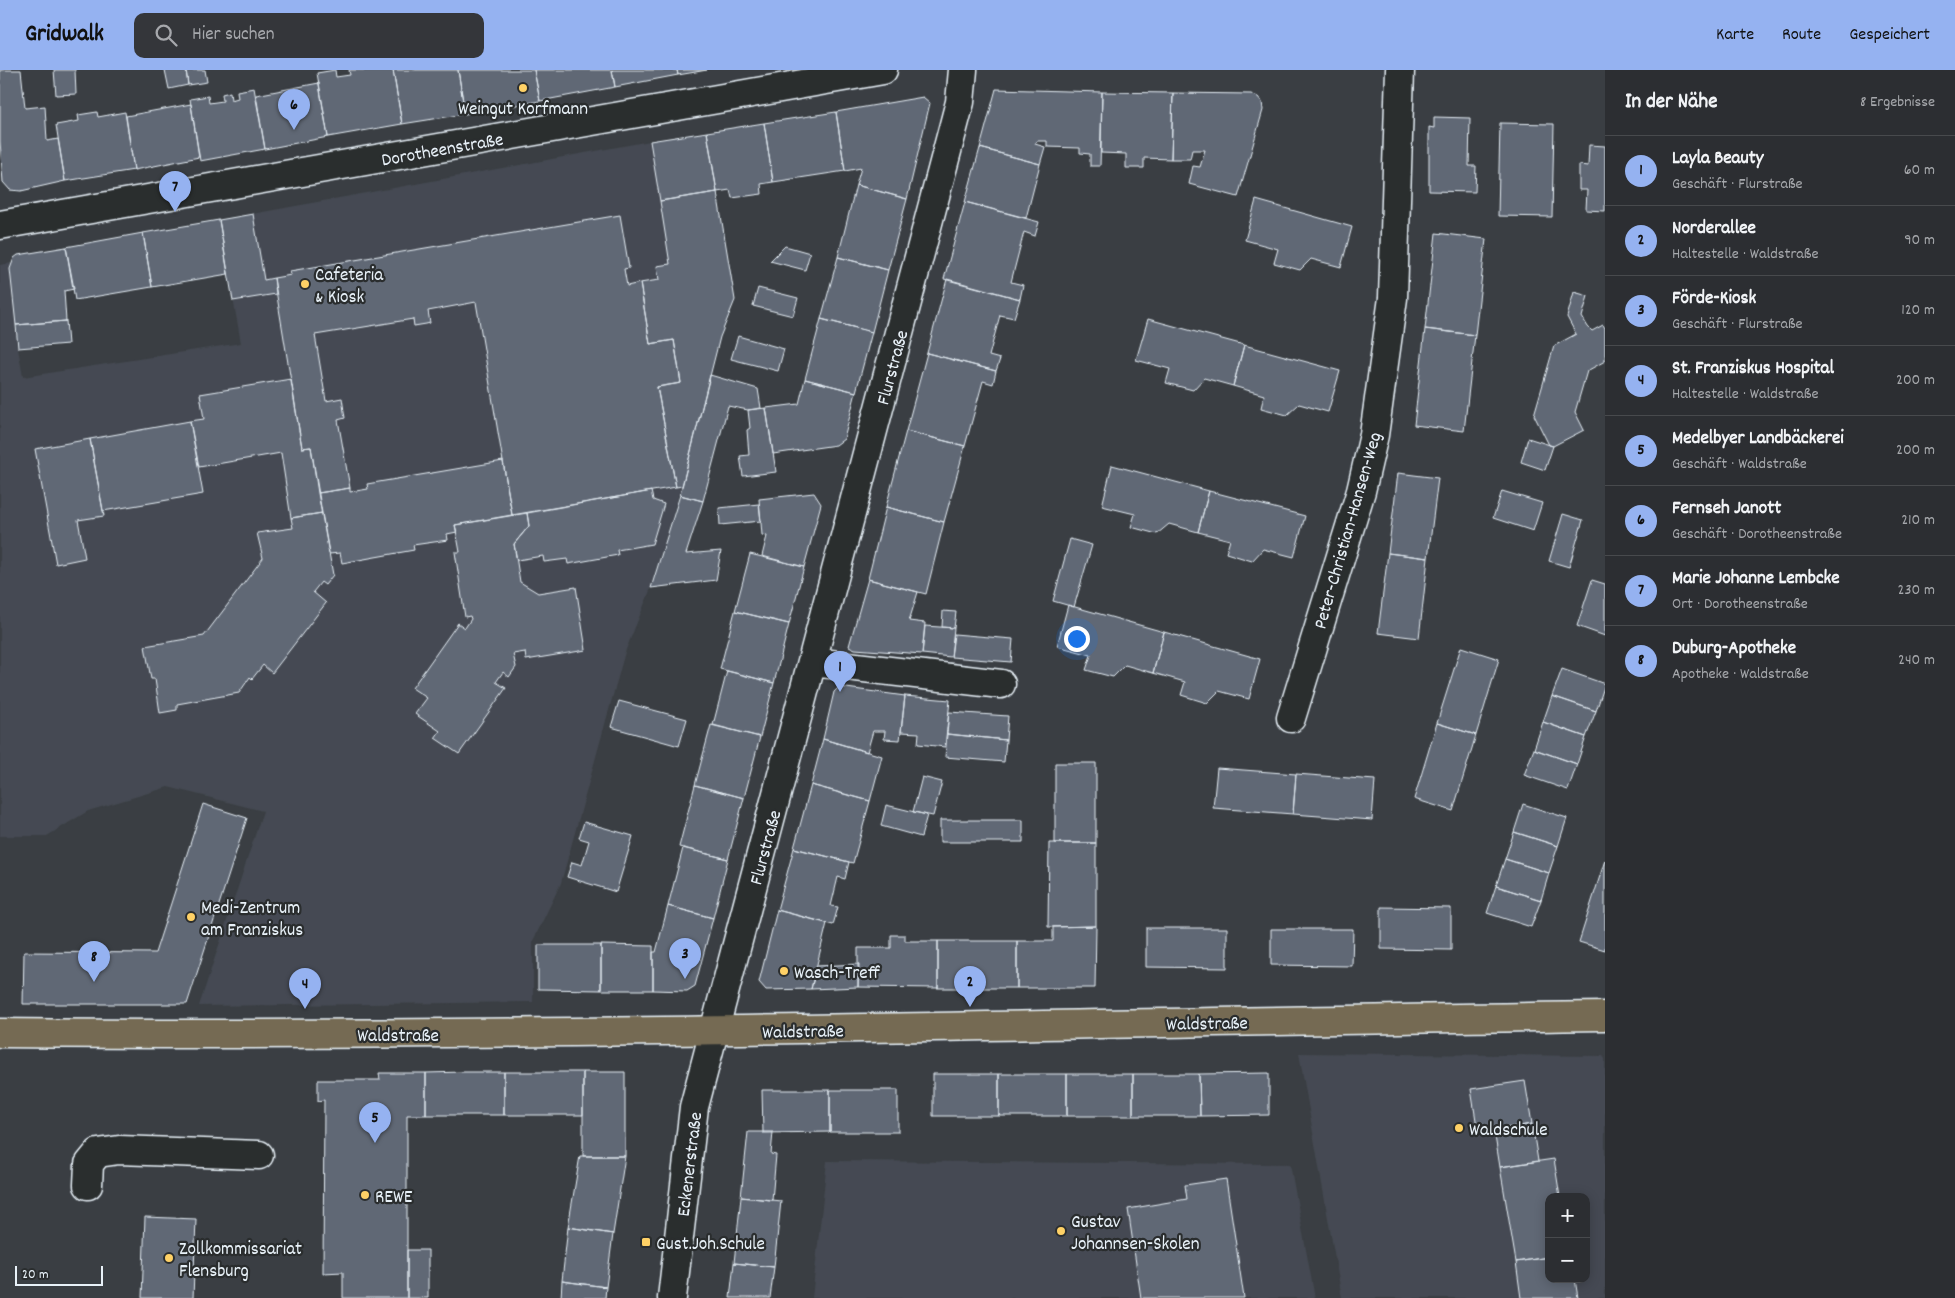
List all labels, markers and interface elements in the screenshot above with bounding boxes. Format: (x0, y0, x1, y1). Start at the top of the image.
search box (134, 13, 484, 58)
text: Gridwalk (25, 18, 104, 52)
icon: search (152, 21, 180, 49)
text: Hier suchen (192, 22, 275, 49)
text: Karte (1716, 23, 1754, 48)
text: Route (1782, 23, 1821, 48)
text: Gespeichert (1849, 23, 1930, 48)
marker: Weingut Korfmann (517, 82, 529, 94)
text: In der Nähe (1625, 88, 1717, 118)
pin: 6 (278, 89, 310, 130)
text: 8 Ergebnisse (1860, 91, 1935, 114)
place label: Weingut Korfmann (458, 97, 588, 124)
street label: Dorotheenstraße (380, 127, 506, 175)
text: Layla Beauty (1672, 146, 1763, 173)
text: 1 (1639, 159, 1643, 182)
text: 60 m (1904, 159, 1935, 182)
pin: 7 (159, 171, 191, 212)
text: Geschäft · Flurstraße (1672, 173, 1803, 196)
text: Norderallee (1672, 216, 1756, 243)
text: 2 (1638, 229, 1645, 252)
text: 90 m (1904, 229, 1935, 252)
text: Haltestelle · Waldstraße (1672, 243, 1819, 266)
place label: Cafeteria & Kiosk (315, 263, 384, 312)
marker: Cafeteria & Kiosk (299, 278, 311, 290)
text: Förde-Kiosk (1672, 286, 1756, 313)
text: 3 (1637, 299, 1645, 322)
text: 120 m (1901, 299, 1935, 322)
text: Geschäft · Flurstraße (1672, 313, 1803, 336)
street label: Flurstraße (871, 327, 917, 408)
text: St. Franziskus Hospital (1672, 356, 1834, 383)
text: 4 (1638, 369, 1644, 392)
text: 200 m (1896, 369, 1935, 392)
text: Haltestelle · Waldstraße (1672, 383, 1819, 406)
text: Medelbyer Landbäckerei (1672, 426, 1844, 453)
street label: Peter-Christian-Hansen-Weg (1308, 429, 1390, 633)
text: 5 (1637, 439, 1645, 462)
text: 200 m (1896, 439, 1935, 462)
text: Geschäft · Waldstraße (1672, 453, 1807, 476)
text: Fernseh Janott (1672, 496, 1781, 523)
text: 6 (1637, 509, 1645, 532)
text: 210 m (1901, 509, 1935, 532)
text: Geschäft · Dorotheenstraße (1672, 523, 1842, 546)
text: Marie Johanne Lembcke (1672, 566, 1840, 593)
text: 7 (1638, 579, 1644, 602)
text: 230 m (1898, 579, 1935, 602)
text: Ort · Dorotheenstraße (1672, 593, 1808, 616)
your location (1064, 626, 1090, 652)
text: Duburg-Apotheke (1672, 636, 1796, 663)
text: 8 (1638, 649, 1644, 672)
text: 240 m (1898, 649, 1935, 672)
pin: 1 (824, 651, 856, 692)
text: Apotheke · Waldstraße (1672, 663, 1809, 686)
street label: Flurstraße (744, 807, 790, 888)
place label: Medi-Zentrum am Franziskus (201, 896, 303, 945)
marker: Medi-Zentrum am Franziskus (185, 911, 197, 923)
pin: 3 (669, 938, 701, 979)
pin: 8 (78, 941, 110, 982)
place label: Wasch-Treff (794, 961, 881, 988)
marker: Wasch-Treff (778, 965, 790, 977)
pin: 2 (954, 966, 986, 1007)
pin: 4 (289, 968, 321, 1009)
street label: Waldstraße (1166, 1011, 1248, 1040)
street label: Waldstraße (762, 1019, 844, 1048)
street label: Waldstraße (357, 1024, 439, 1051)
pin: 5 (359, 1102, 391, 1143)
street label: Eckenerstraße (672, 1111, 711, 1218)
place label: Waldschule (1469, 1118, 1548, 1145)
marker: Waldschule (1453, 1122, 1465, 1134)
place label: REWE (375, 1185, 413, 1212)
marker: REWE (359, 1189, 371, 1201)
map controls (1545, 1193, 1590, 1283)
button: + (1545, 1193, 1590, 1238)
place label: Gustav Johannsen-Skolen (1071, 1210, 1199, 1259)
marker: Gustav Johannsen-Skolen (1055, 1225, 1067, 1237)
place label: Gust.Joh.Schule (656, 1232, 765, 1259)
marker: Gust.Joh.Schule (640, 1236, 652, 1248)
place label: Zollkommissariat Flensburg (179, 1237, 302, 1286)
button: − (1545, 1238, 1590, 1283)
marker: Zollkommissariat Flensburg (163, 1252, 175, 1264)
scale bar (15, 1263, 102, 1286)
text: 20 m (22, 1265, 49, 1285)

